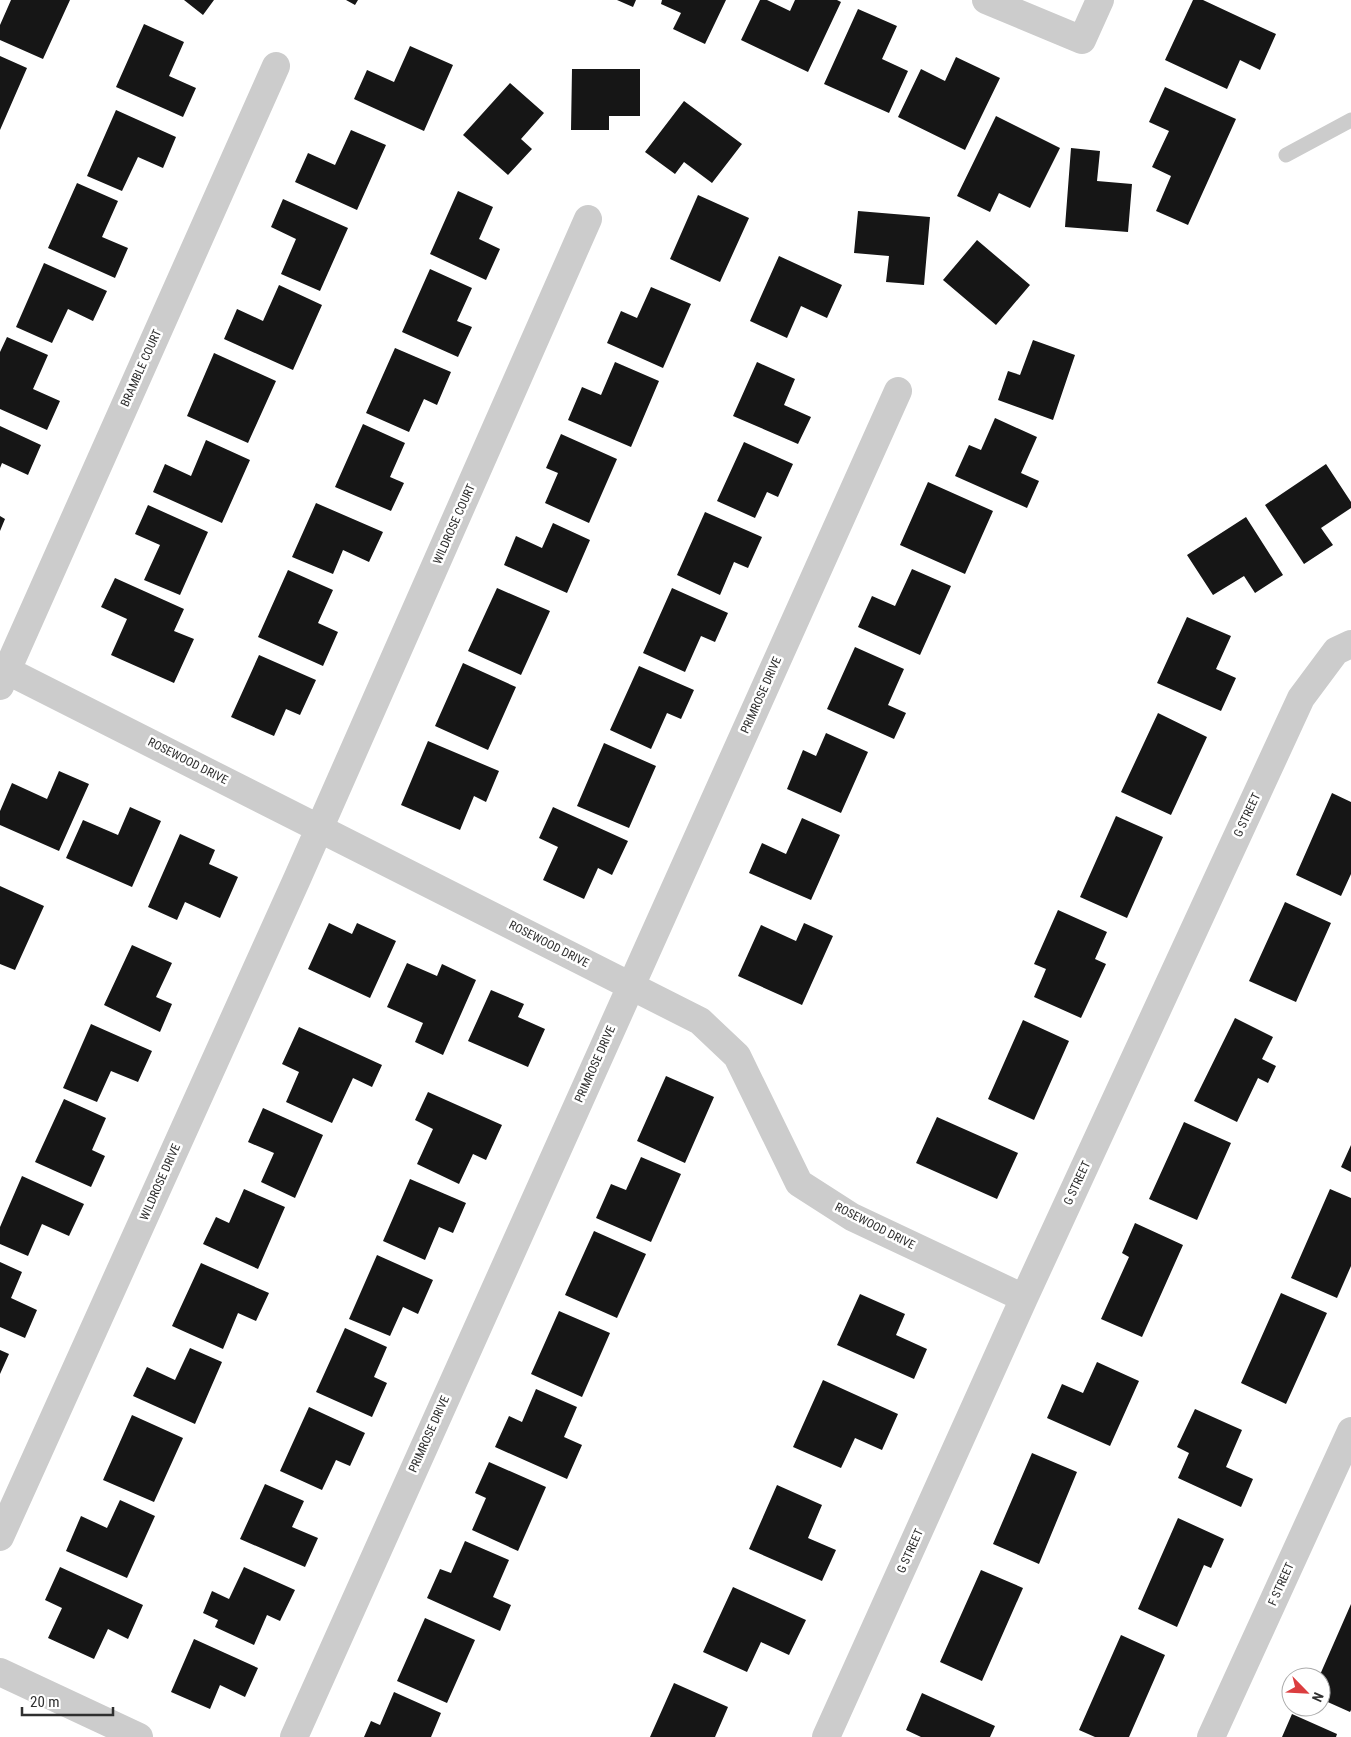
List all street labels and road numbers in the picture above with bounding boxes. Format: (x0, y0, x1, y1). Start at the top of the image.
street label: BRAMBLE COURT (118, 327, 164, 409)
street label: WILDROSE COURT (430, 482, 478, 566)
street label: PRIMROSE DRIVE (738, 654, 784, 736)
street label: ROSEWOOD DRIVE (146, 735, 230, 787)
street label: G STREET (1231, 791, 1263, 839)
street label: ROSEWOOD DRIVE (507, 918, 591, 970)
street label: PRIMROSE DRIVE (572, 1023, 618, 1105)
street label: WILDROSE DRIVE (137, 1142, 183, 1222)
street label: G STREET (1061, 1159, 1093, 1207)
street label: ROSEWOOD DRIVE (833, 1200, 917, 1252)
street label: PRIMROSE DRIVE (406, 1393, 452, 1475)
street label: G STREET (894, 1527, 926, 1575)
street label: F STREET (1265, 1560, 1297, 1608)

